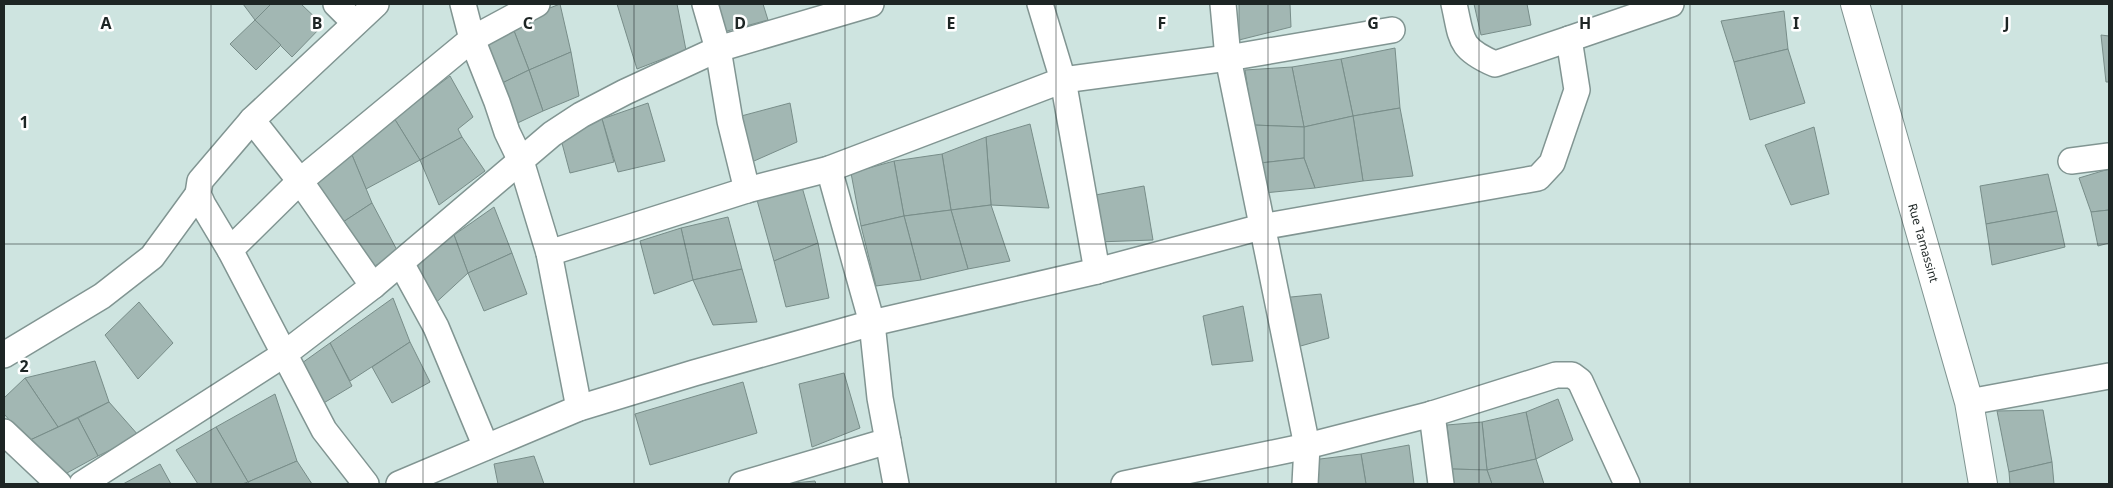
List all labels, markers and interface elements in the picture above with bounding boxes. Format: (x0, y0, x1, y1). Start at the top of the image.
text: A (100, 12, 112, 34)
text: B (312, 12, 322, 34)
text: C (523, 12, 533, 34)
text: D (734, 12, 746, 34)
text: E (947, 12, 956, 34)
text: F (1158, 12, 1166, 34)
text: G (1367, 12, 1379, 34)
text: H (1579, 12, 1591, 34)
text: I (1793, 12, 1799, 34)
text: J (2002, 12, 2010, 34)
text: 1 (19, 111, 29, 133)
street label: Rue Tamassint (1904, 201, 1943, 285)
text: 2 (19, 355, 29, 377)

